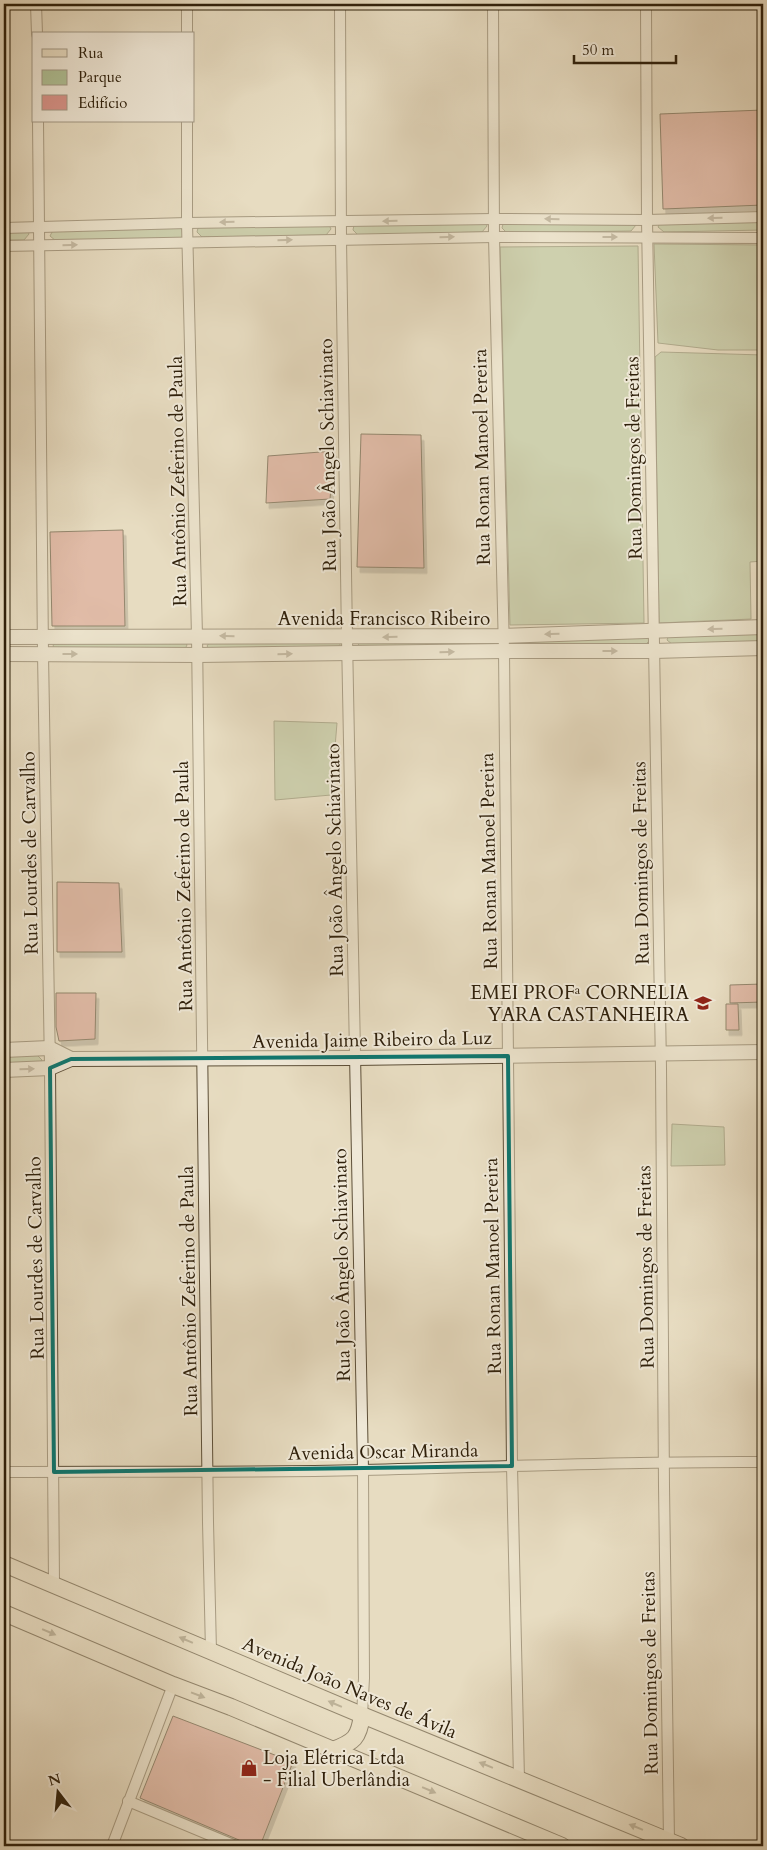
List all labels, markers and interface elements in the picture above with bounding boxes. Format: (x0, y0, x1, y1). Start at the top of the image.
legend (32, 32, 195, 122)
scale bar (574, 32, 677, 64)
text: 50 m (582, 40, 614, 60)
text: Rua (78, 43, 104, 63)
text: Parque (78, 67, 122, 87)
text: Edifício (78, 93, 127, 113)
one-way arrow (544, 215, 560, 223)
one-way arrow (706, 215, 722, 223)
one-way arrow (381, 217, 397, 225)
one-way arrow (219, 219, 235, 227)
one-way arrow (440, 233, 456, 241)
one-way arrow (602, 233, 618, 241)
one-way arrow (277, 236, 293, 244)
one-way arrow (62, 241, 78, 249)
street label: Rua João Ângelo Schiavinato (312, 338, 343, 572)
street label: Rua Ronan Manoel Pereira (467, 348, 497, 566)
street label: Rua Antônio Zeferino de Paula (163, 355, 193, 607)
street label: Rua Domingos de Freitas (619, 356, 649, 560)
street label: Avenida Francisco Ribeiro (278, 606, 490, 632)
one-way arrow (706, 625, 722, 633)
one-way arrow (544, 631, 560, 639)
one-way arrow (219, 632, 235, 640)
one-way arrow (381, 633, 397, 641)
one-way arrow (602, 647, 618, 655)
one-way arrow (440, 648, 456, 656)
one-way arrow (62, 650, 78, 658)
one-way arrow (277, 650, 293, 658)
street label: Rua João Ângelo Schiavinato (319, 743, 350, 977)
street label: Rua Lourdes de Carvalho (15, 751, 45, 955)
street label: Rua Ronan Manoel Pereira (474, 752, 504, 970)
street label: Rua Antônio Zeferino de Paula (169, 760, 199, 1012)
street label: Rua Domingos de Freitas (626, 761, 656, 965)
place label: EMEI PROFª CORNELIA YARA CASTANHEIRA (470, 980, 689, 1028)
school or university icon: EMEI PROFª CORNELIA YARA CASTANHEIRA (693, 993, 713, 1013)
street label: Avenida Jaime Ribeiro da Luz (252, 1025, 493, 1055)
one-way arrow (19, 1065, 35, 1073)
street label: Rua João Ângelo Schiavinato (326, 1148, 357, 1382)
street label: Rua Lourdes de Carvalho (21, 1156, 51, 1360)
street label: Rua Ronan Manoel Pereira (478, 1157, 508, 1375)
street label: Rua Antônio Zeferino de Paula (174, 1165, 204, 1417)
street label: Rua Domingos de Freitas (631, 1165, 661, 1369)
street label: Avenida Oscar Miranda (288, 1437, 478, 1467)
street label: Rua Domingos de Freitas (635, 1571, 665, 1775)
one-way arrow (42, 1628, 56, 1636)
street label: Avenida João Naves de Ávila (238, 1631, 461, 1745)
one-way arrow (178, 1636, 193, 1644)
one-way arrow (191, 1691, 206, 1699)
one-way arrow (328, 1699, 342, 1707)
place label: Loja Elétrica Ltda - Filial Uberlândia (263, 1745, 410, 1793)
shop icon: Loja Elétrica Ltda - Filial Uberlândia (239, 1758, 259, 1778)
one-way arrow (479, 1761, 493, 1769)
north arrow (32, 1768, 82, 1818)
text: N (46, 1769, 63, 1791)
one-way arrow (422, 1787, 436, 1795)
one-way arrow (629, 1823, 643, 1831)

